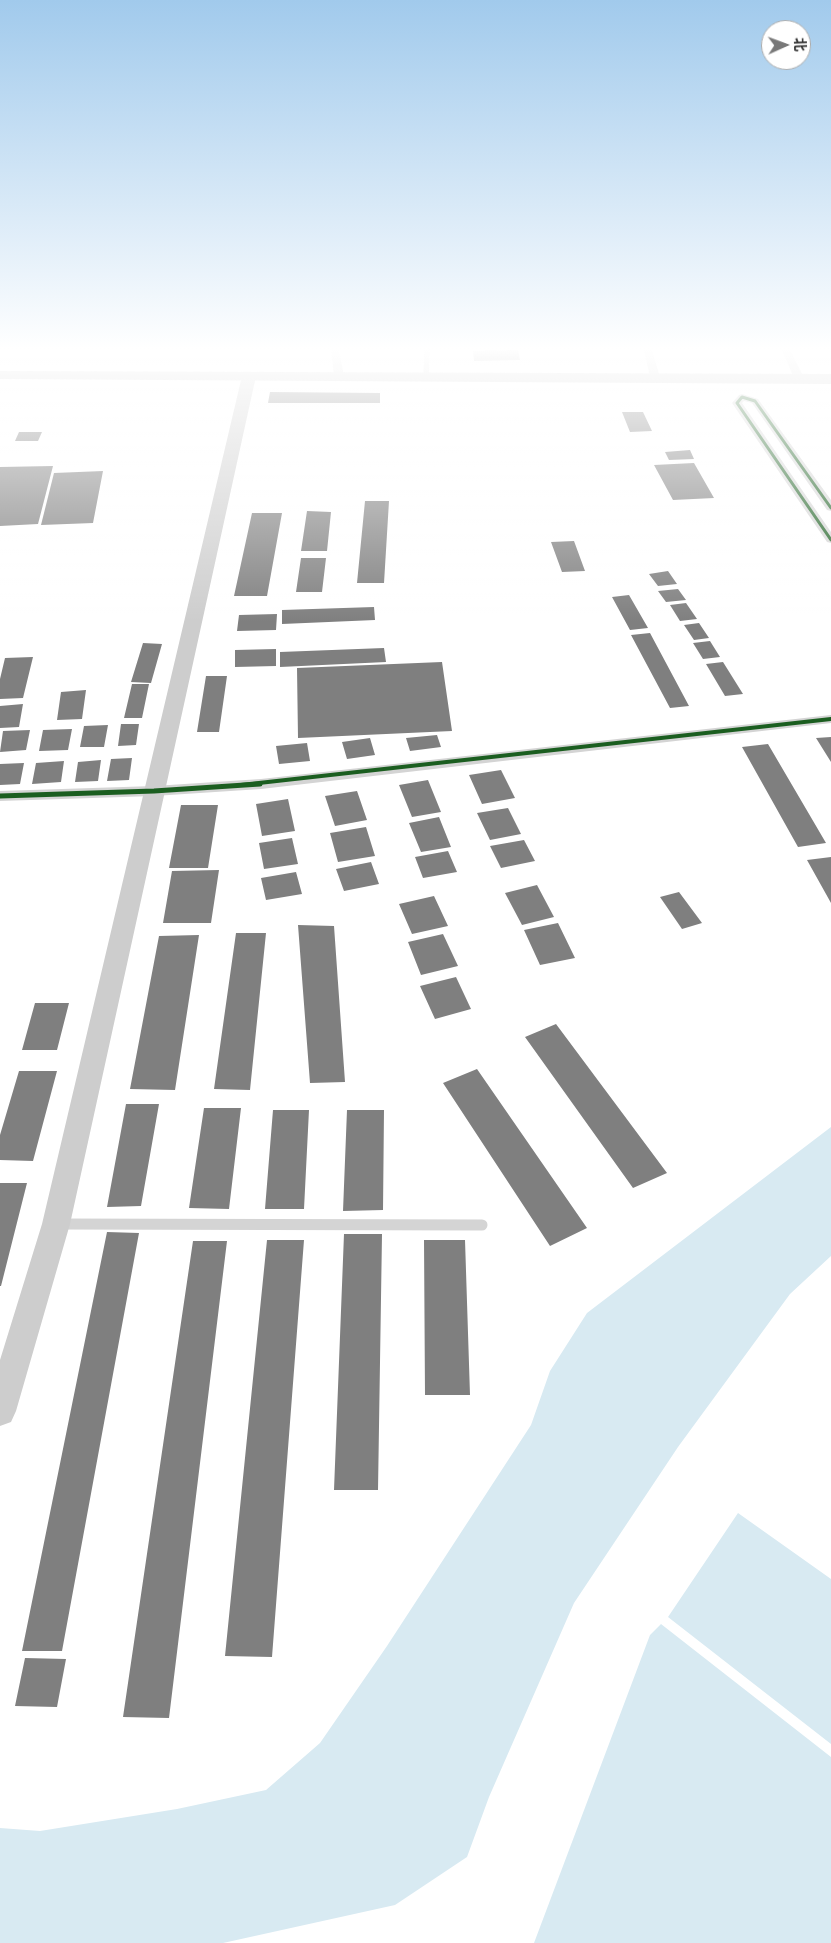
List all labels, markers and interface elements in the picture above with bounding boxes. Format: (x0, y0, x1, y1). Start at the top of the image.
north arrow (761, 20, 811, 70)
text: 北 (792, 37, 808, 52)

